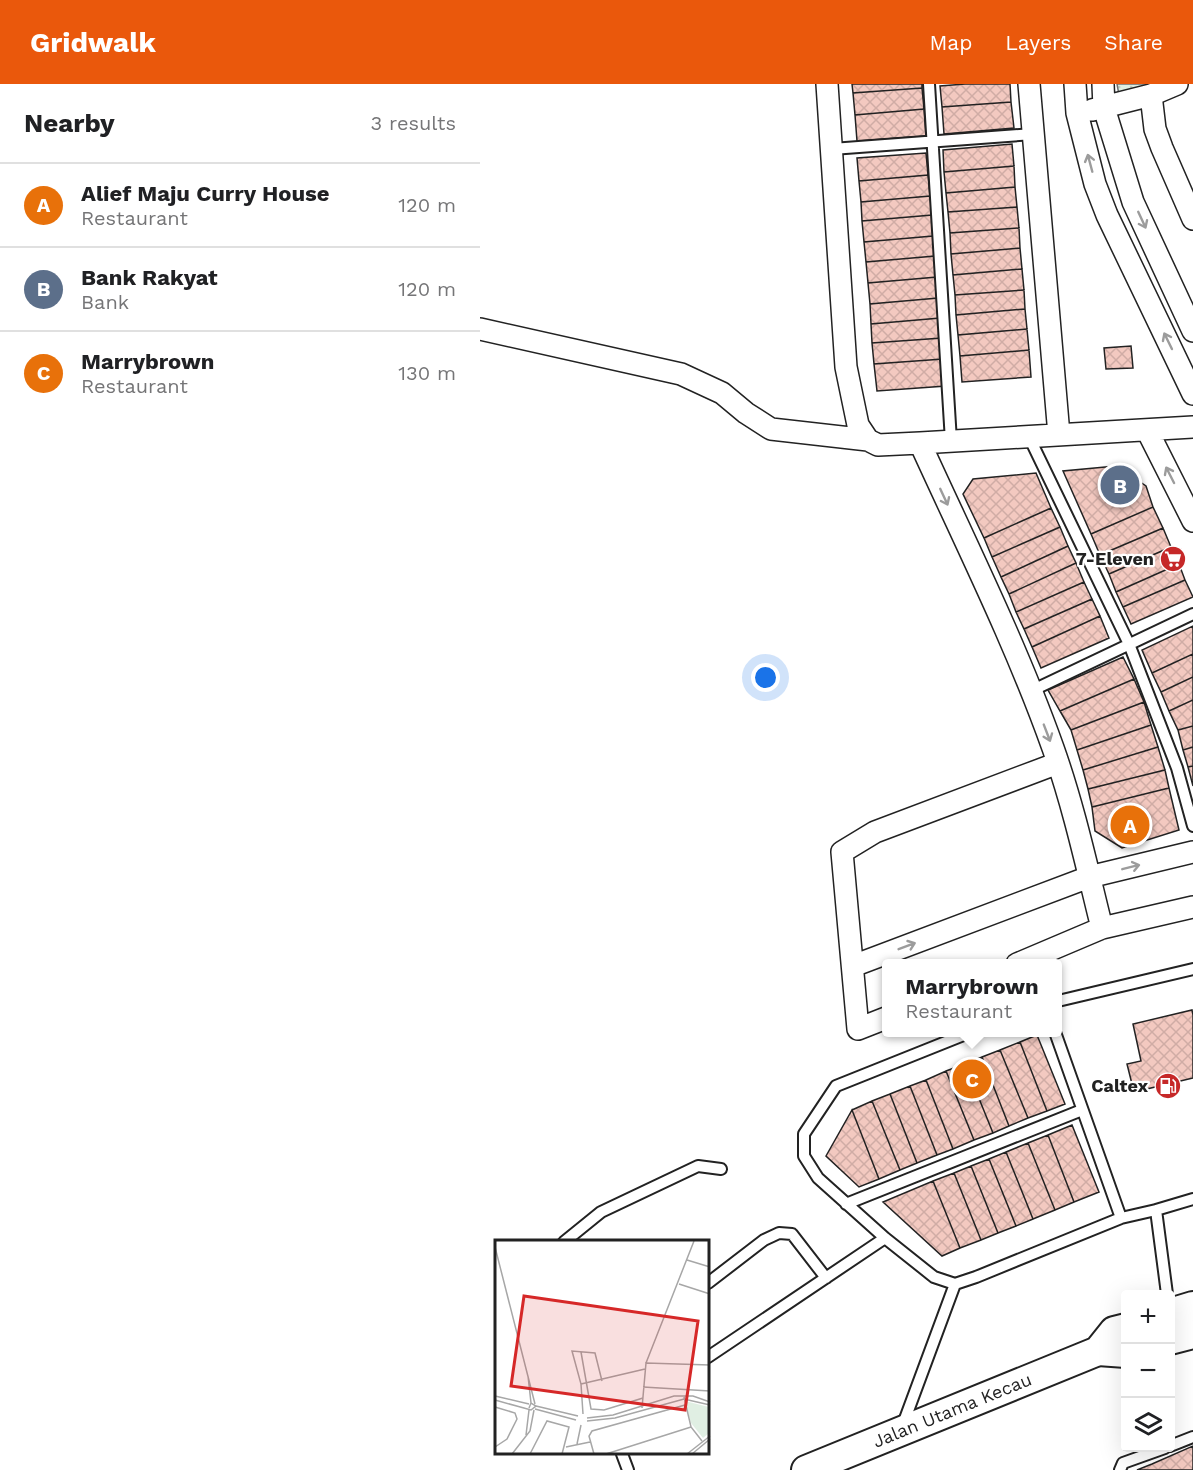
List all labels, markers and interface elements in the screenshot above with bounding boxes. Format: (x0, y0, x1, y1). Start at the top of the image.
text: Gridwalk (30, 26, 156, 59)
text: Map (929, 30, 972, 55)
text: Layers (1005, 30, 1071, 55)
text: Share (1104, 30, 1163, 55)
text: Nearby (24, 108, 115, 138)
text: 3 results (371, 111, 456, 135)
one-way arrow (1084, 154, 1095, 173)
text: Alief Maju Curry House (81, 181, 329, 206)
text: A (37, 193, 50, 217)
text: 120 m (398, 193, 456, 217)
text: Restaurant (81, 206, 188, 230)
one-way arrow (1136, 211, 1148, 229)
text: Bank Rakyat (81, 265, 218, 290)
text: B (37, 277, 50, 301)
text: 120 m (398, 277, 456, 301)
text: Bank (81, 290, 129, 314)
one-way arrow (1161, 333, 1173, 351)
text: Marrybrown (81, 349, 214, 374)
text: C (37, 361, 50, 385)
text: 130 m (398, 361, 456, 385)
text: Restaurant (81, 374, 188, 398)
pin: B (1100, 462, 1140, 508)
one-way arrow (1164, 467, 1175, 485)
one-way arrow (939, 487, 951, 505)
supermarket icon: 7-Eleven (1158, 544, 1188, 574)
place label: 7-Eleven (1076, 548, 1154, 569)
your location (751, 663, 780, 692)
one-way arrow (1042, 723, 1053, 742)
pin: A (1110, 802, 1150, 848)
one-way arrow (1121, 861, 1140, 873)
one-way arrow (898, 939, 916, 950)
popup (882, 959, 1062, 1037)
text: Marrybrown (905, 974, 1039, 999)
text: Restaurant (905, 999, 1012, 1023)
pin: C (952, 1056, 992, 1102)
fuel station icon: Caltex (1153, 1071, 1183, 1101)
place label: Caltex (1091, 1075, 1148, 1096)
inset map (495, 1240, 710, 1455)
map controls (1121, 1290, 1175, 1452)
button: + (1121, 1290, 1175, 1344)
button: − (1121, 1344, 1175, 1398)
street label: Jalan Utama Kecau (870, 1368, 1035, 1452)
button: layers (1121, 1398, 1175, 1452)

